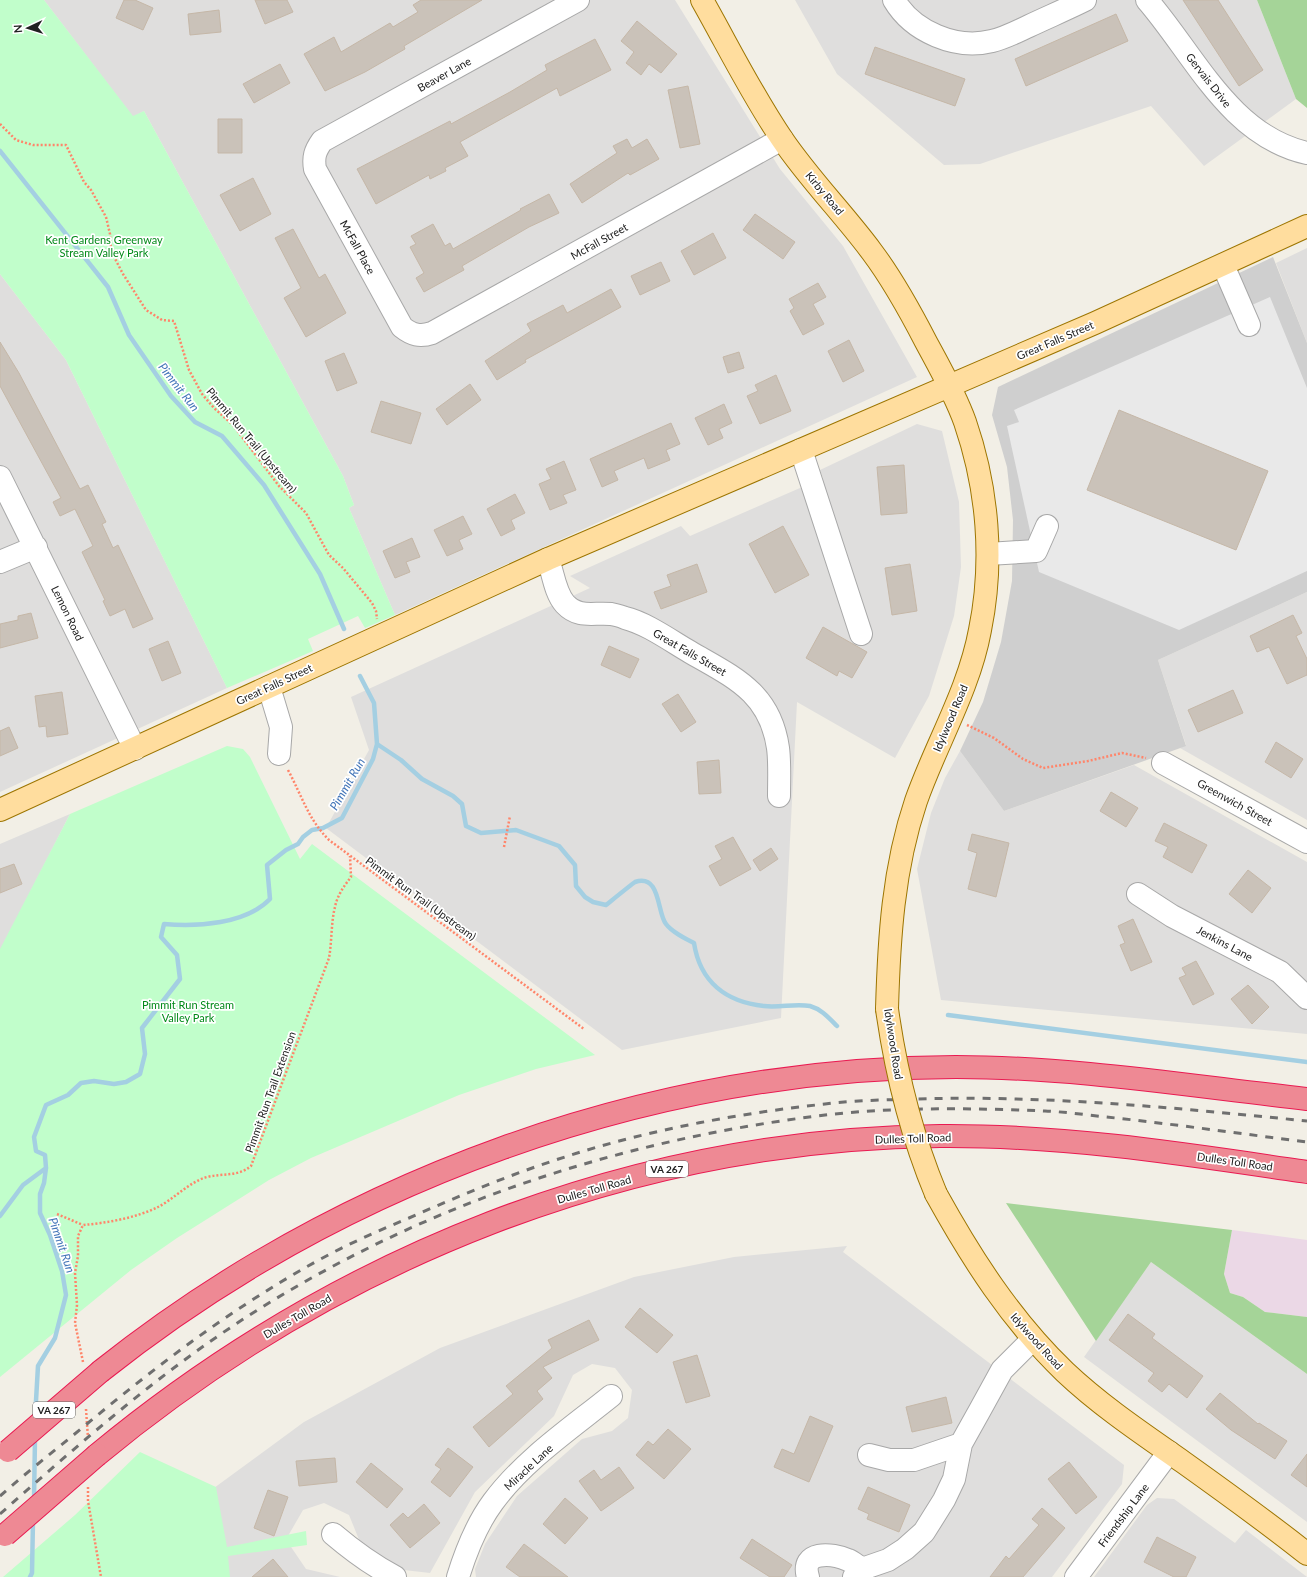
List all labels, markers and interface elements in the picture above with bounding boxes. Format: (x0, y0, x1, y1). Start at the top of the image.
north arrow (8, 8, 48, 48)
text: N (11, 24, 24, 33)
street label: Gervais Drive (1184, 50, 1234, 110)
street label: Beaver Lane (415, 54, 473, 94)
street label: Kirby Road (803, 169, 847, 217)
street label: McFall Place (338, 218, 378, 276)
street label: McFall Street (568, 220, 630, 262)
park label: Kent Gardens Greenway Stream Valley Park (45, 233, 163, 259)
street label: Great Falls Street (1015, 318, 1095, 362)
water label: Pimmit Run (155, 360, 203, 414)
street label: Pimmit Run Trail (Upstream) (204, 385, 300, 495)
street label: Lemon Road (49, 583, 87, 643)
street label: Great Falls Street (651, 626, 729, 678)
street label: Great Falls Street (234, 661, 314, 707)
street label: Idylwood Road (930, 682, 970, 754)
water label: Pimmit Run (326, 755, 368, 813)
street label: Greenwich Street (1195, 776, 1275, 828)
street label: Pimmit Run Trail (Upstream) (363, 854, 479, 943)
street label: Jenkins Lane (1195, 923, 1255, 963)
park label: Pimmit Run Stream Valley Park (142, 998, 234, 1024)
street label: Idylwood Road (882, 1008, 906, 1080)
street label: Pimmit Run Trail Extension (242, 1029, 298, 1155)
street label: Dulles Toll Road (875, 1130, 951, 1146)
street label: Dulles Toll Road (1196, 1149, 1274, 1173)
road number: VA 267 (646, 1161, 688, 1177)
street label: Dulles Toll Road (555, 1172, 633, 1206)
water label: Pimmit Run (46, 1215, 78, 1275)
street label: Dulles Toll Road (261, 1291, 333, 1341)
street label: Idylwood Road (1008, 1310, 1066, 1372)
road number: VA 267 (33, 1402, 75, 1418)
street label: Miracle Lane (501, 1441, 555, 1493)
street label: Friendship Lane (1095, 1481, 1151, 1549)

